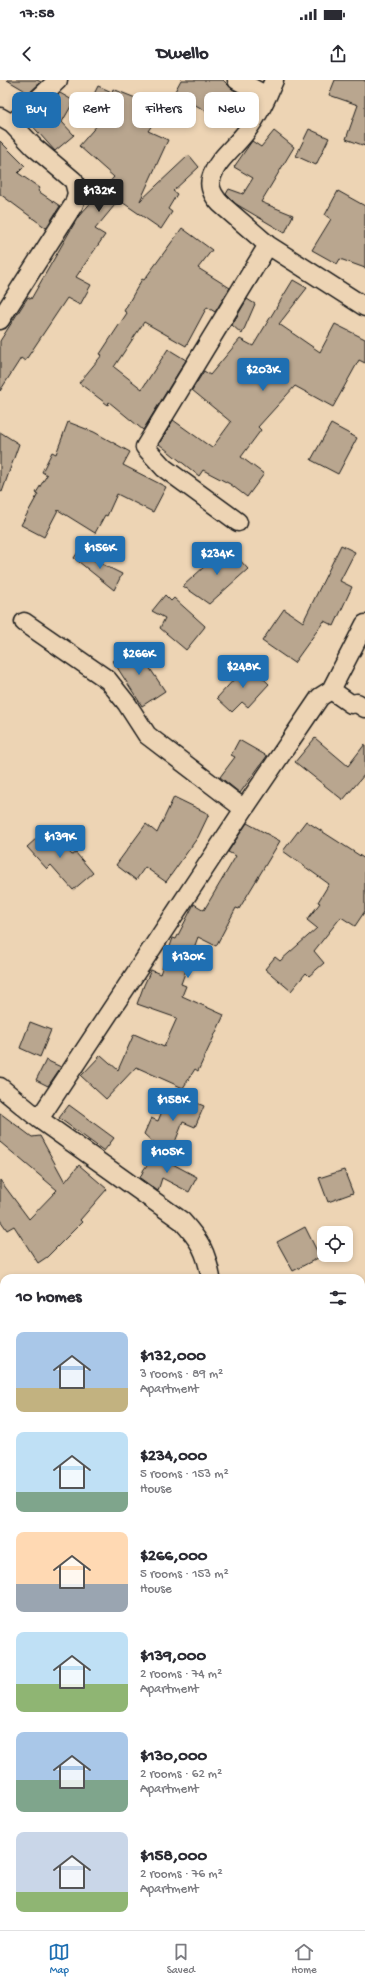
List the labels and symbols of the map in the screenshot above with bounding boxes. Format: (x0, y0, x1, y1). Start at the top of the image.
pin: $132K (71, 179, 127, 213)
pin: $203K (235, 358, 291, 392)
pin: $156K (72, 536, 128, 570)
pin: $234K (189, 542, 245, 576)
pin: $266K (111, 642, 167, 676)
pin: $248K (215, 655, 271, 689)
pin: $139K (32, 825, 88, 859)
pin: $130K (160, 945, 216, 979)
pin: $158K (145, 1088, 201, 1122)
pin: $105K (139, 1140, 195, 1174)

